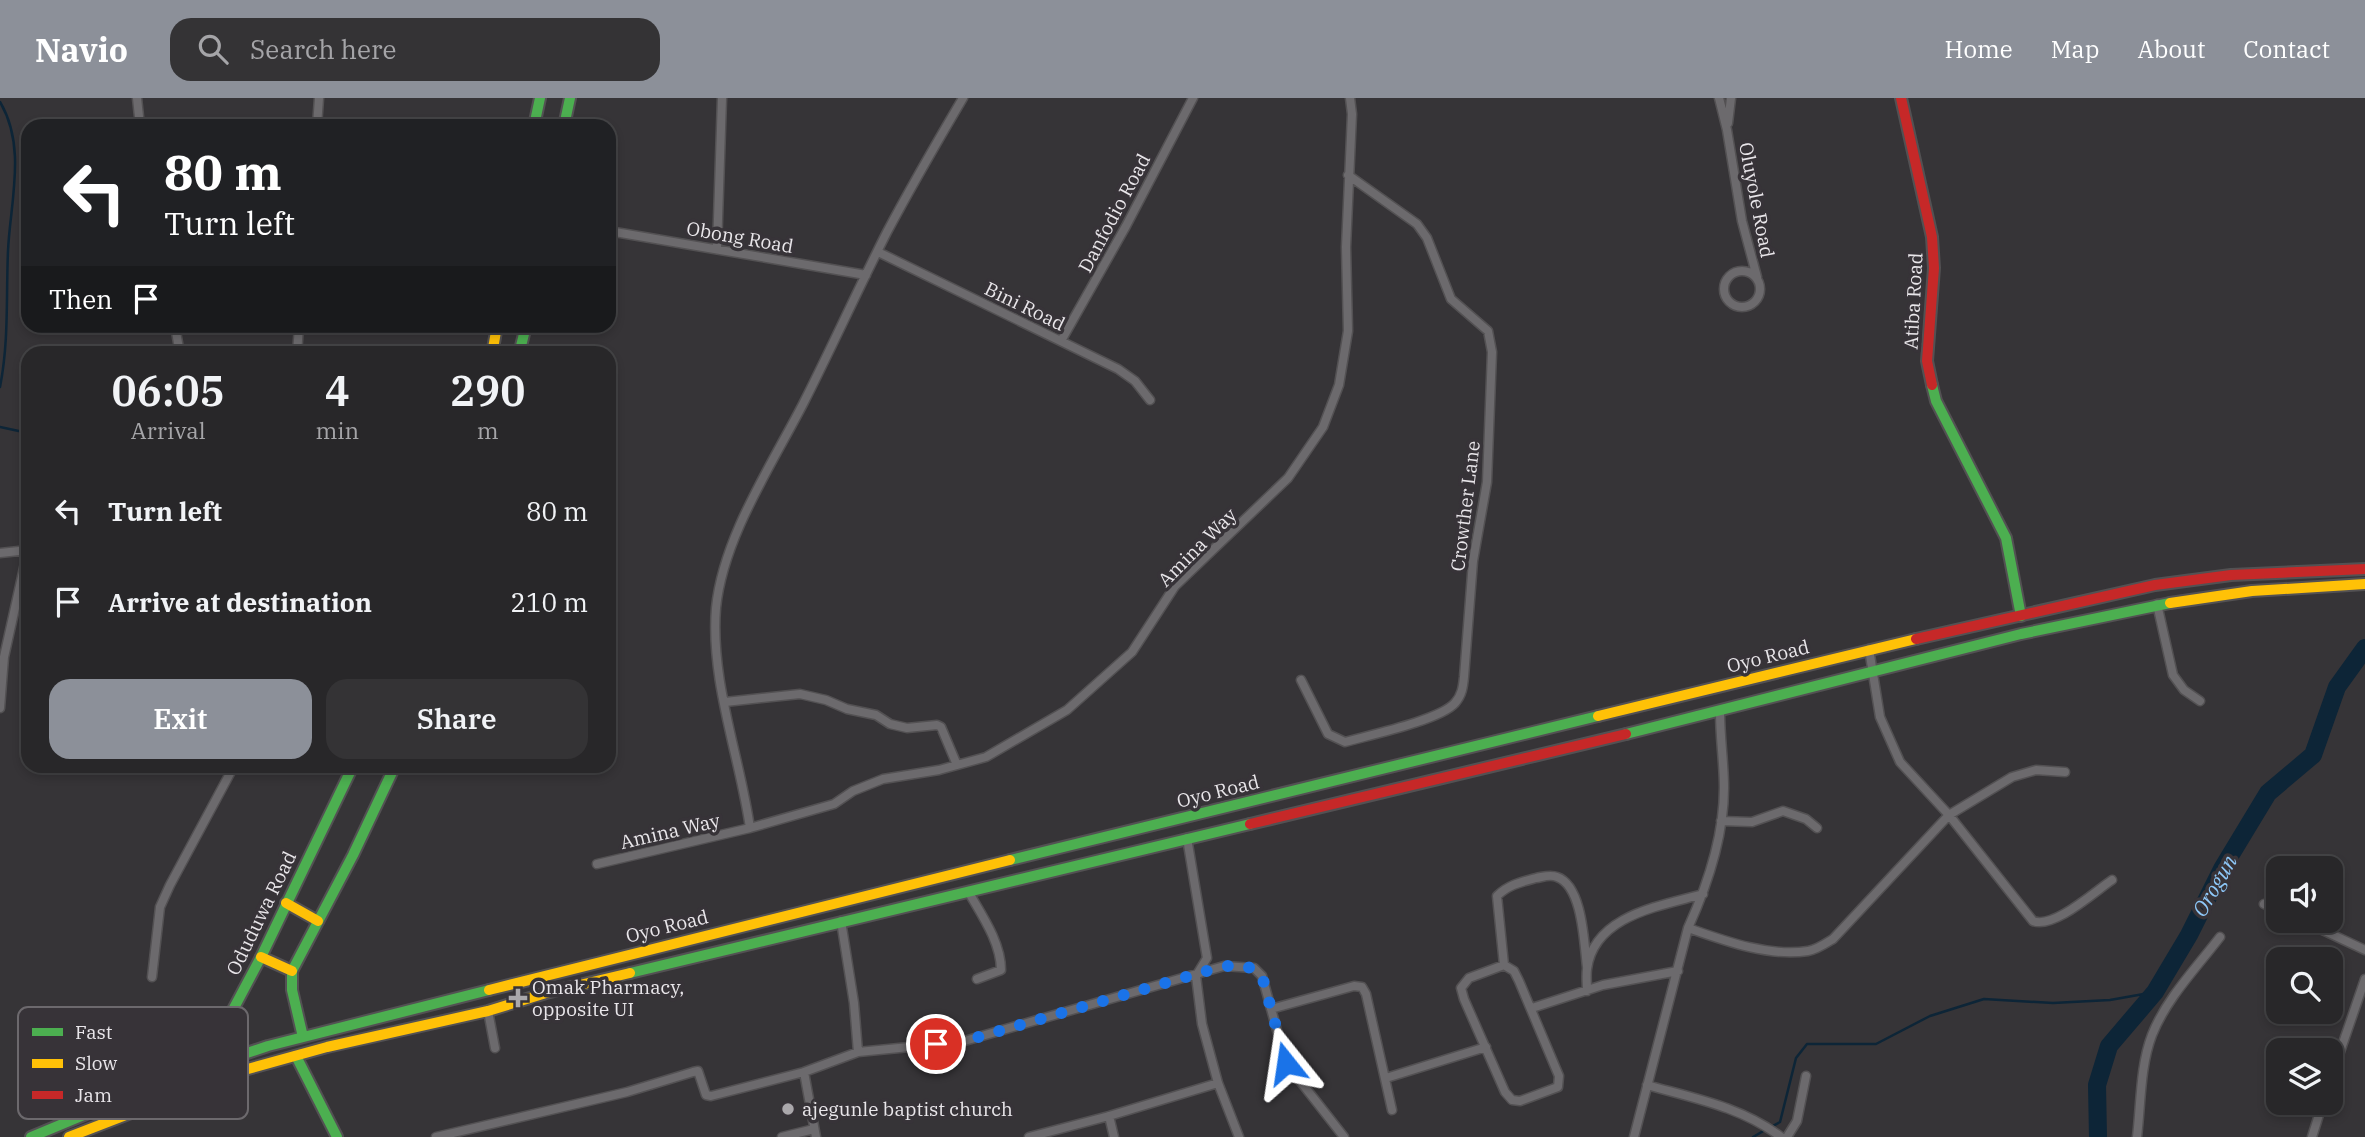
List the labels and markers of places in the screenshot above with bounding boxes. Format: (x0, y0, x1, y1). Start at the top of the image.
place label: Omak Pharmacy, opposite UI (532, 975, 684, 1021)
marker: Omak Pharmacy, opposite UI (510, 990, 526, 1006)
pin (906, 1014, 966, 1074)
place label: ajegunle baptist church (802, 1097, 1013, 1121)
marker: ajegunle baptist church (780, 1101, 796, 1117)

